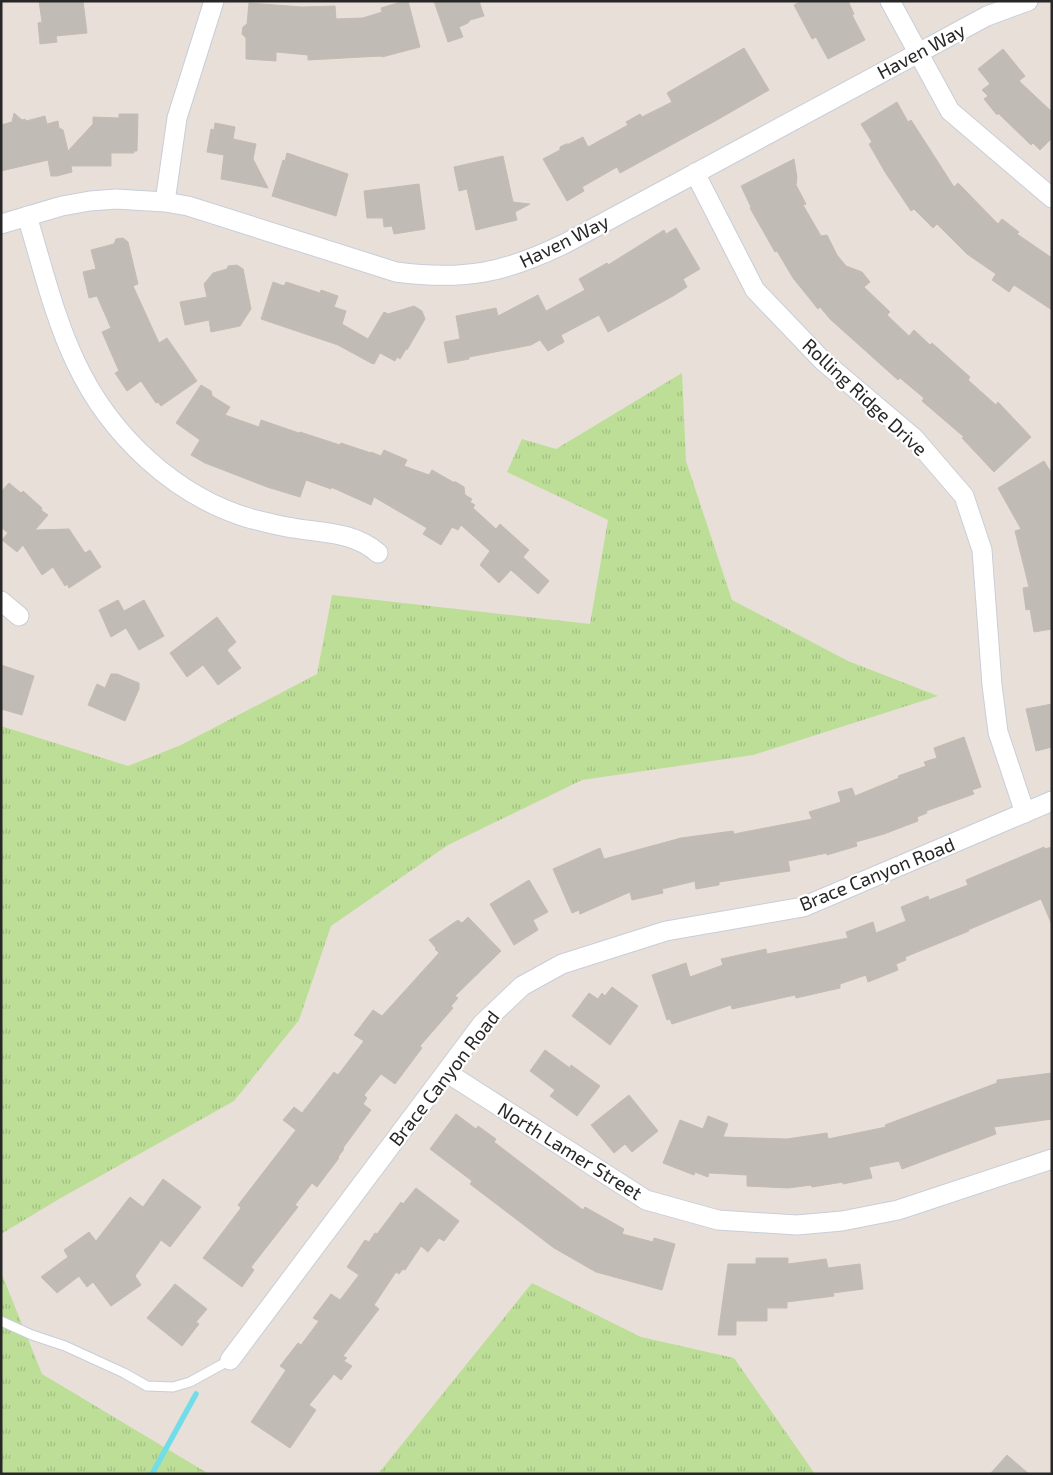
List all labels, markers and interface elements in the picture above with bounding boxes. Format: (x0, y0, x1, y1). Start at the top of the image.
street label: Haven Way (873, 18, 969, 83)
street label: Haven Way (515, 209, 612, 272)
street label: Rolling Ridge Drive (798, 333, 932, 460)
street label: Brace Canyon Road (796, 832, 958, 915)
street label: Brace Canyon Road (384, 1005, 504, 1150)
street label: North Lamer Street (494, 1097, 647, 1204)

